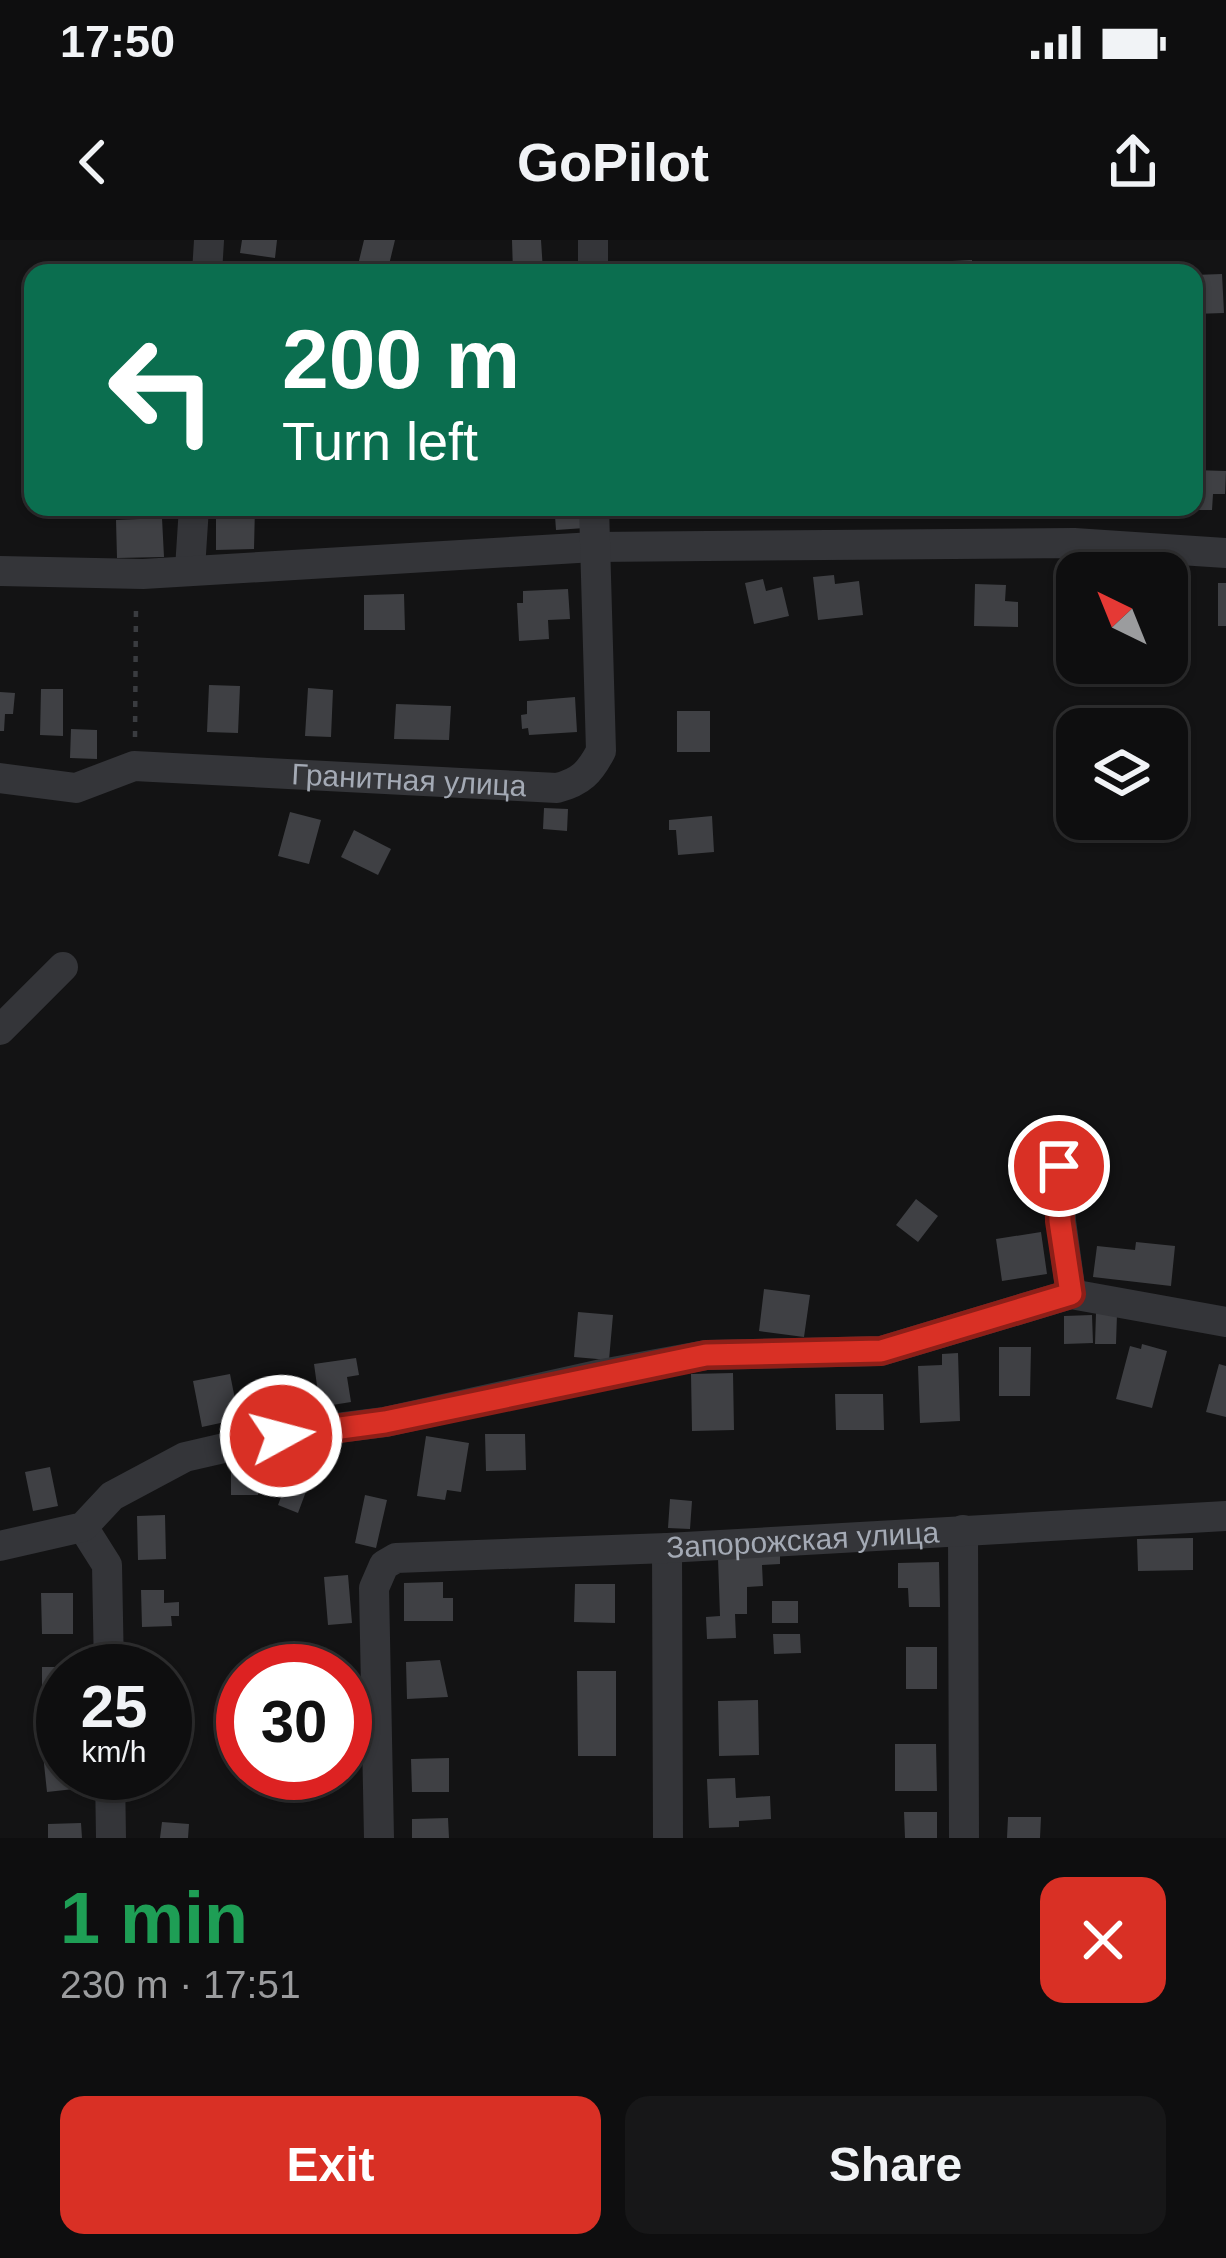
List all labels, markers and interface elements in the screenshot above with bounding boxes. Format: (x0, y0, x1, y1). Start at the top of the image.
text: 17:50 (60, 16, 175, 67)
icon: back (60, 129, 126, 195)
icon: share (1100, 129, 1166, 195)
text: GoPilot (517, 132, 709, 192)
icon: left (84, 312, 240, 468)
text: 200 m (282, 312, 520, 406)
text: Turn left (282, 411, 478, 471)
north arrow (1056, 552, 1188, 684)
map controls (1056, 552, 1188, 840)
button: layers (1056, 708, 1188, 840)
street label: Гранитная улица (291, 757, 528, 802)
pin (1008, 1115, 1110, 1217)
icon: arrive (1026, 1133, 1092, 1199)
position arrow (218, 1373, 344, 1499)
street label: Запорожская улица (665, 1515, 940, 1564)
speed limit sign: 30 (216, 1644, 372, 1800)
text: 25 (81, 1673, 147, 1740)
text: km/h (81, 1735, 147, 1768)
button: close (1040, 1877, 1166, 2003)
text: 1 min (60, 1878, 248, 1958)
text: 230 m · 17:51 (60, 1963, 301, 2006)
button: Exit (60, 2096, 601, 2234)
button: Share (625, 2096, 1166, 2234)

